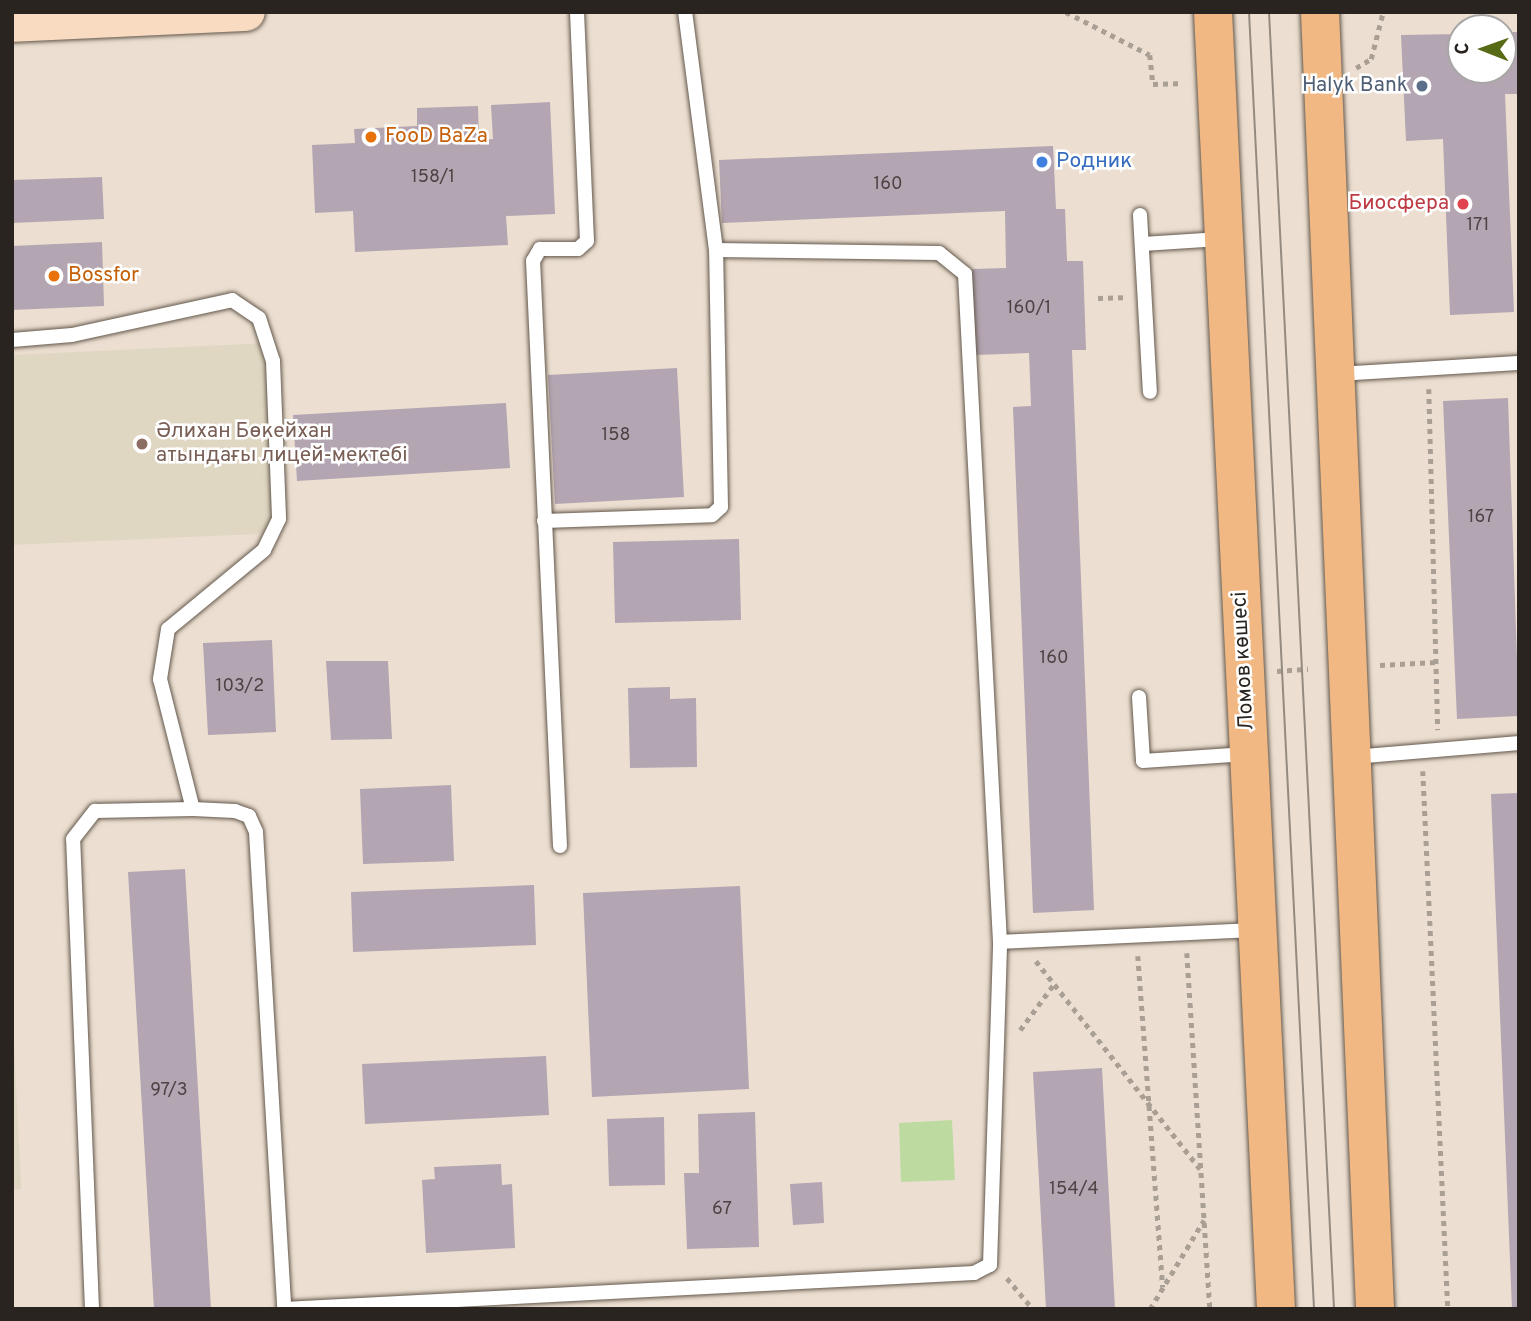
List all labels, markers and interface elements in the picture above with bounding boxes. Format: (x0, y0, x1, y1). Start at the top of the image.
north arrow (1447, 14, 1517, 84)
text: С (1451, 42, 1475, 55)
place label: Halyk Bank (1302, 73, 1408, 99)
marker: Halyk Bank (1414, 78, 1430, 94)
place label: FooD BaZa (385, 124, 488, 150)
marker: FooD BaZa (363, 129, 379, 145)
place label: Родник (1056, 149, 1132, 175)
marker: Родник (1034, 154, 1050, 170)
house number: 158/1 (411, 167, 455, 189)
house number: 160 (873, 174, 903, 196)
place label: Биосфера (1348, 191, 1449, 217)
marker: Биосфера (1455, 196, 1471, 212)
house number: 171 (1466, 215, 1490, 237)
place label: Bossfor (68, 263, 139, 289)
marker: Bossfor (46, 268, 62, 284)
house number: 160/1 (1007, 298, 1051, 320)
place label: Әлихан Бөкейхан атындағы лицей-мектебі (156, 419, 408, 469)
house number: 158 (602, 425, 630, 447)
marker: Әлихан Бөкейхан атындағы лицей-мектебі (134, 436, 150, 452)
house number: 167 (1468, 507, 1494, 529)
street label: Ломов көшесі (1228, 591, 1260, 731)
house number: 160 (1039, 648, 1069, 670)
house number: 103/2 (216, 676, 264, 698)
house number: 97/3 (150, 1080, 188, 1102)
house number: 154/4 (1049, 1179, 1099, 1201)
house number: 67 (712, 1199, 732, 1221)

